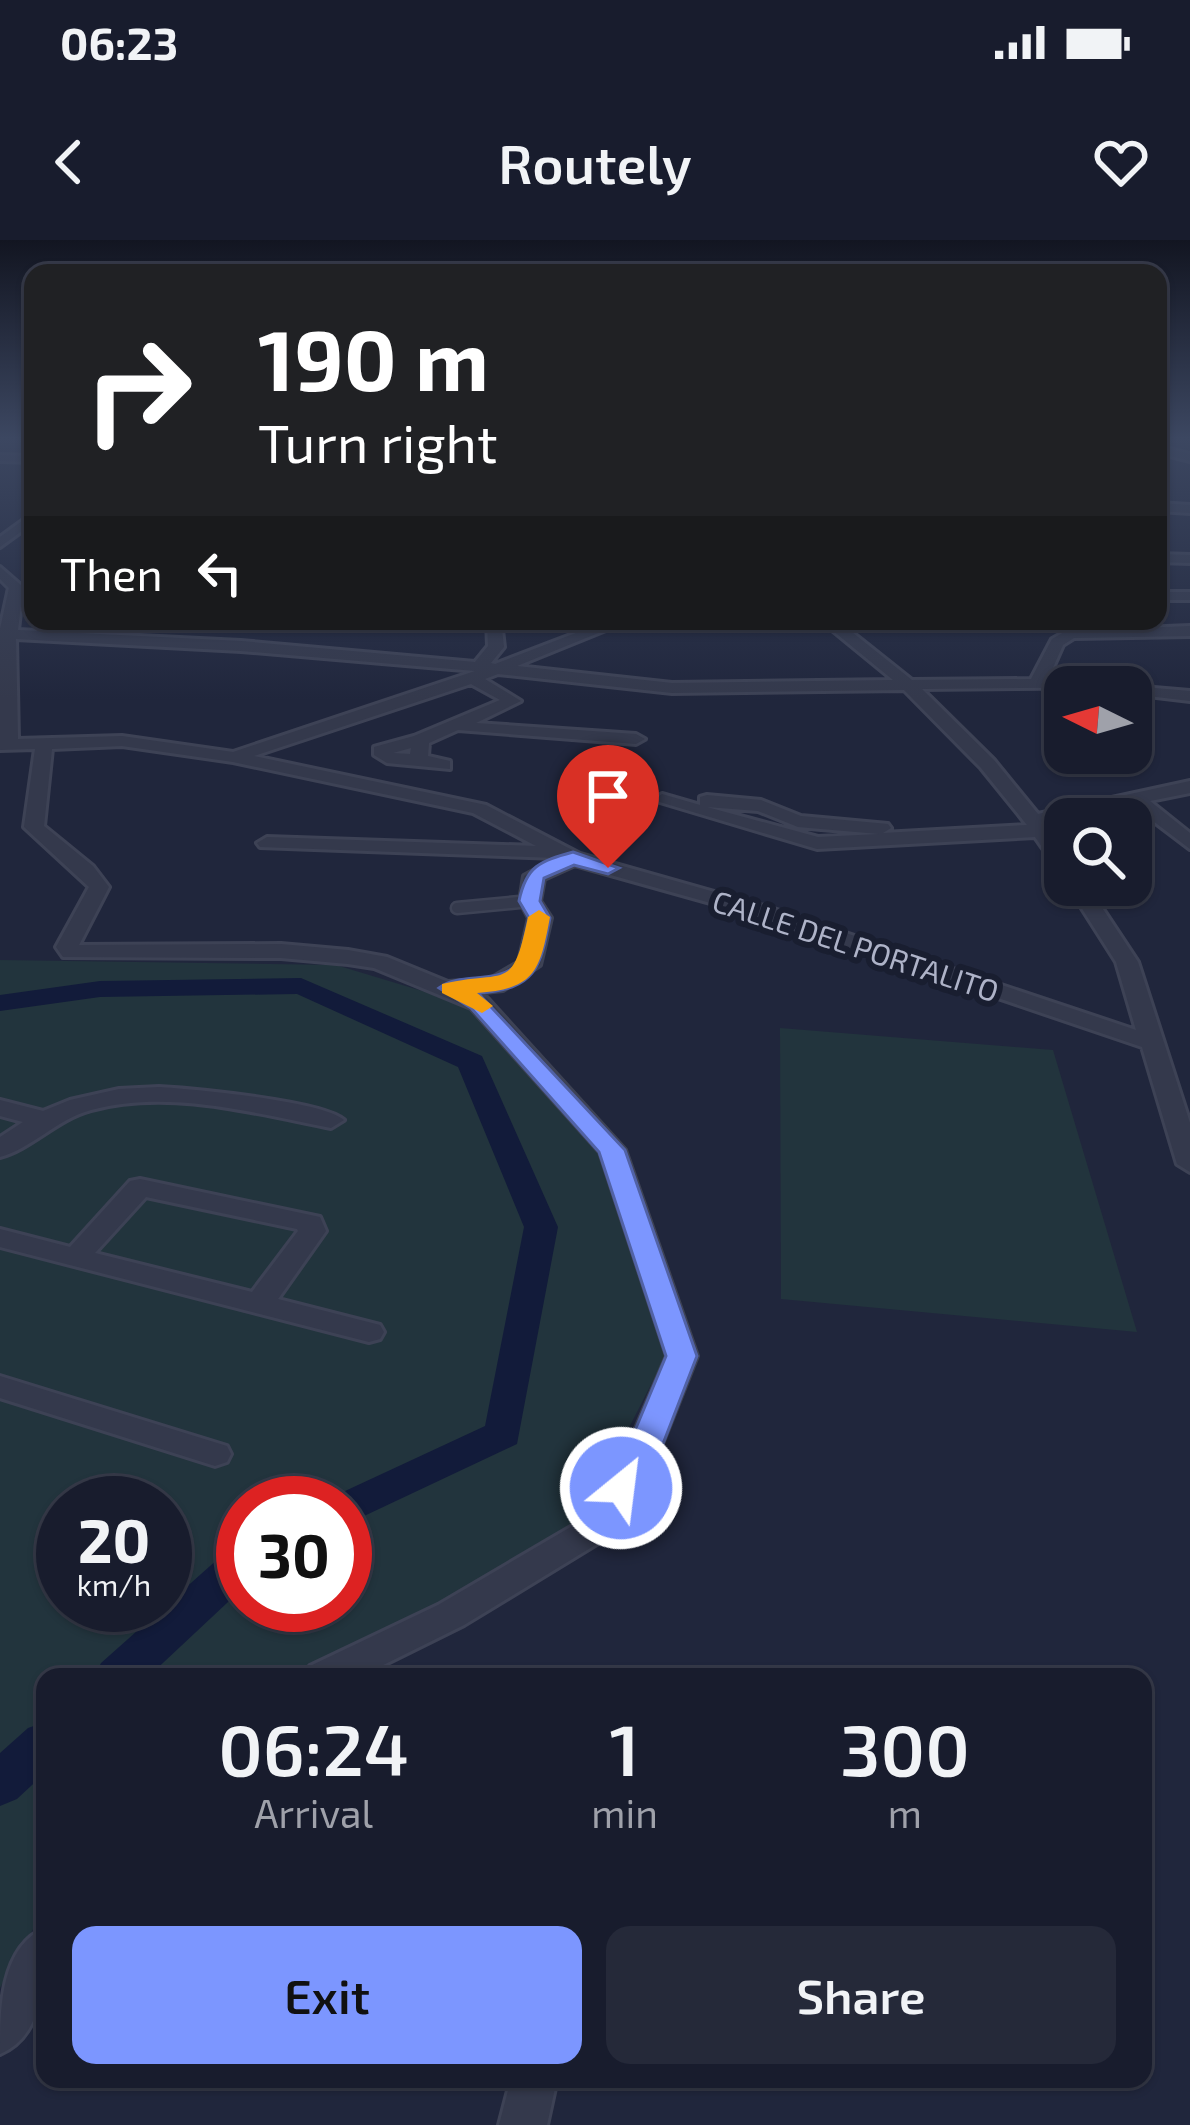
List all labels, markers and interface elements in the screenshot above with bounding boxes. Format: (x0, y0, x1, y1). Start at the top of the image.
text: 06:23 (60, 15, 178, 69)
icon: back (36, 129, 102, 195)
icon: heart (1088, 129, 1154, 195)
text: Routely (498, 130, 692, 195)
text: 190 m (258, 307, 489, 408)
icon: right (60, 312, 216, 468)
text: Turn right (258, 409, 498, 474)
icon: left (187, 540, 253, 606)
text: Then (60, 546, 163, 600)
north arrow (1044, 666, 1152, 774)
map controls (1044, 666, 1152, 906)
pin (557, 745, 659, 868)
icon: arrive (575, 763, 641, 829)
button: search (1044, 798, 1152, 906)
street label: CALLE DEL PORTALITO (708, 882, 1004, 1008)
position arrow (558, 1425, 684, 1551)
speed limit sign: 30 (216, 1476, 372, 1632)
text: 20 (78, 1503, 150, 1575)
text: km/h (77, 1566, 151, 1602)
text: 06:24 (218, 1704, 409, 1790)
text: 1 (610, 1704, 640, 1790)
text: 300 (840, 1704, 970, 1790)
text: Arrival (254, 1789, 373, 1836)
text: min (591, 1789, 658, 1836)
text: m (888, 1789, 922, 1836)
button: Exit (72, 1926, 582, 2064)
button: Share (606, 1926, 1116, 2064)

